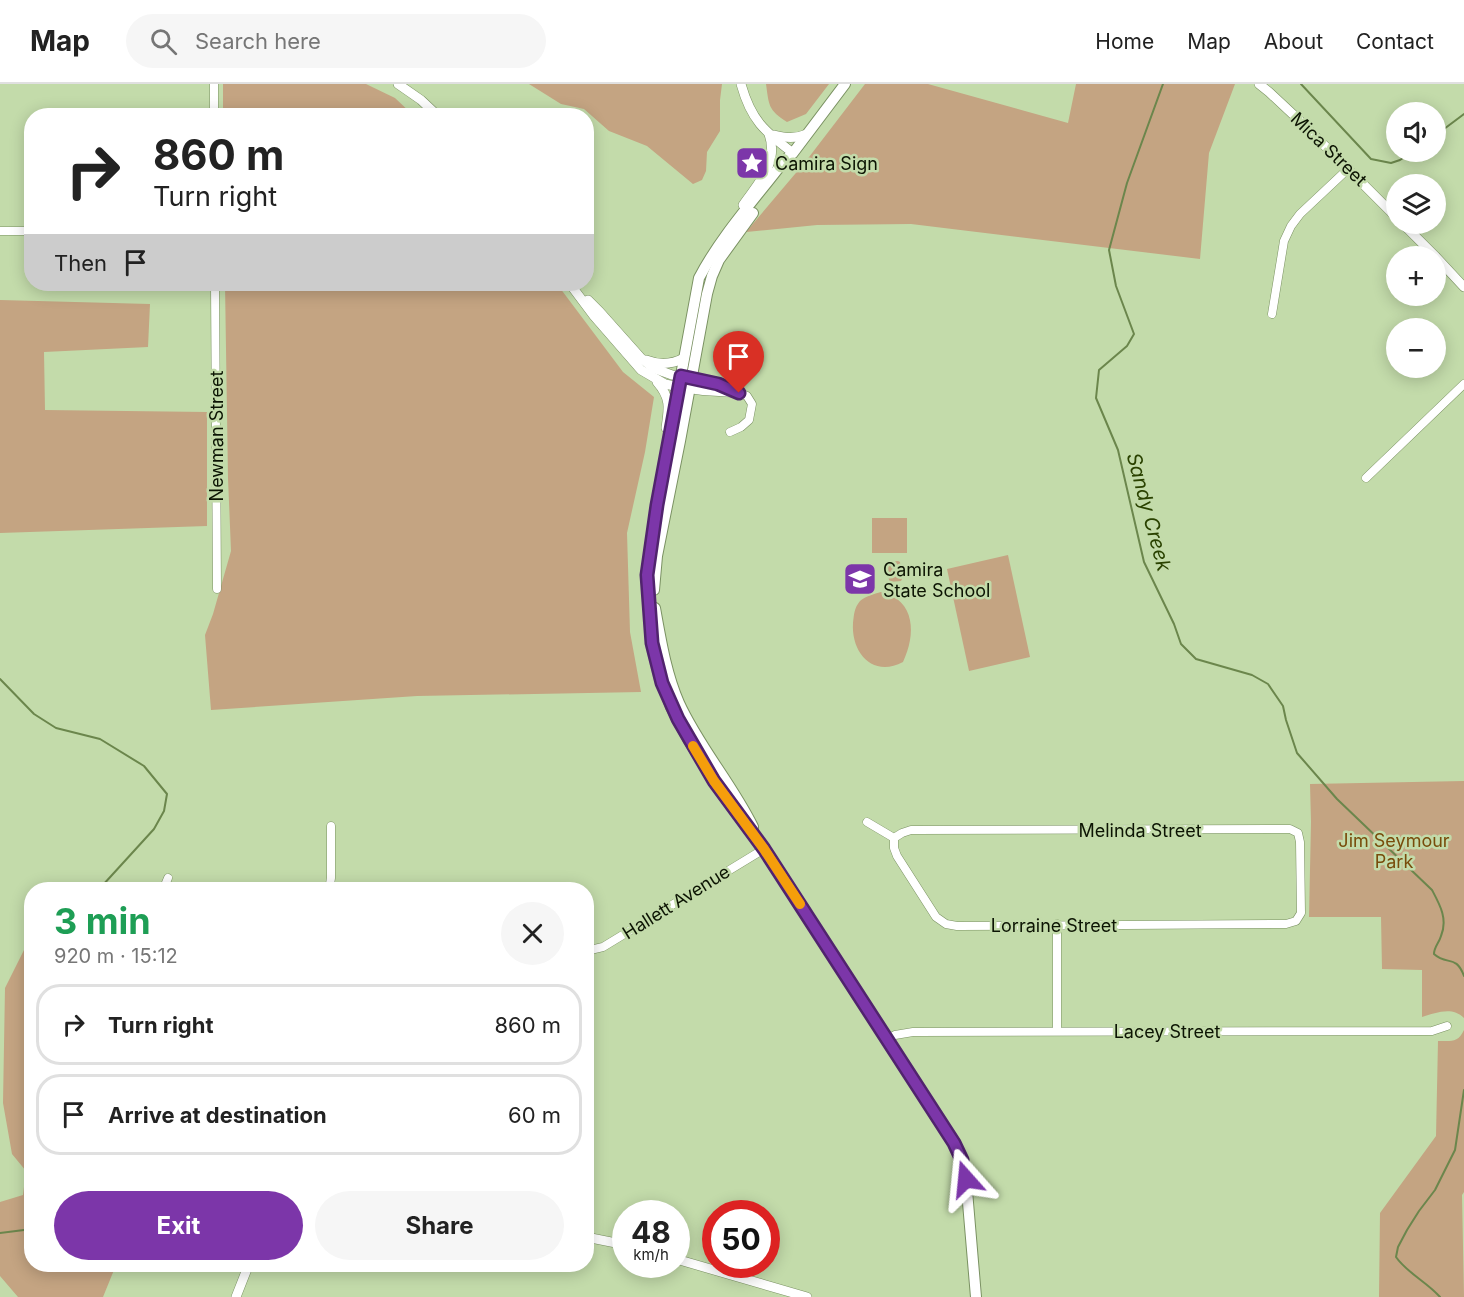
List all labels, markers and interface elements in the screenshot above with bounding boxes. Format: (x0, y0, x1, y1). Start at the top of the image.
search box (126, 14, 546, 68)
text: Map (30, 24, 90, 58)
icon: search (147, 25, 180, 58)
text: Search here (195, 28, 321, 54)
text: Home (1095, 29, 1154, 54)
text: Map (1187, 29, 1231, 54)
text: About (1264, 29, 1323, 54)
text: Contact (1356, 29, 1434, 54)
map controls (1386, 102, 1446, 378)
button: sound (1386, 102, 1446, 162)
street label: Mica Street (1287, 108, 1371, 190)
text: 860 m (153, 129, 284, 180)
icon: right (54, 132, 132, 210)
place icon: Camira Sign (734, 145, 770, 181)
place label: Camira Sign (775, 153, 878, 174)
button: layers (1386, 174, 1446, 234)
text: Turn right (153, 180, 277, 213)
icon: arrive (119, 246, 152, 279)
button: + (1386, 246, 1446, 306)
text: Then (54, 250, 107, 276)
button: − (1386, 318, 1446, 378)
pin (713, 331, 764, 393)
icon: arrive (722, 340, 755, 373)
street label: Newman Street (206, 370, 227, 501)
water label: Sandy Creek (1122, 450, 1177, 575)
place label: Camira State School (883, 559, 990, 601)
school or university icon: Camira State School (842, 561, 878, 597)
street label: Melinda Street (1078, 820, 1202, 841)
park label: Jim Seymour Park (1338, 830, 1450, 872)
street label: Hallett Avenue (619, 861, 733, 943)
text: 3 min (54, 899, 151, 943)
button: close (501, 902, 564, 965)
street label: Lorraine Street (991, 915, 1117, 936)
text: 920 m · 15:12 (54, 944, 178, 968)
icon: right (57, 1008, 90, 1041)
text: Turn right (108, 1012, 214, 1038)
text: 860 m (494, 1012, 561, 1038)
street label: Lacey Street (1114, 1021, 1220, 1042)
icon: arrive (57, 1098, 90, 1131)
text: Arrive at destination (108, 1102, 327, 1128)
text: 60 m (508, 1102, 561, 1128)
position arrow (934, 1147, 998, 1211)
button: Exit (54, 1191, 303, 1260)
button: Share (315, 1191, 564, 1260)
speed limit sign: 50 (702, 1200, 780, 1278)
text: 48 (631, 1214, 671, 1250)
text: km/h (633, 1245, 669, 1264)

